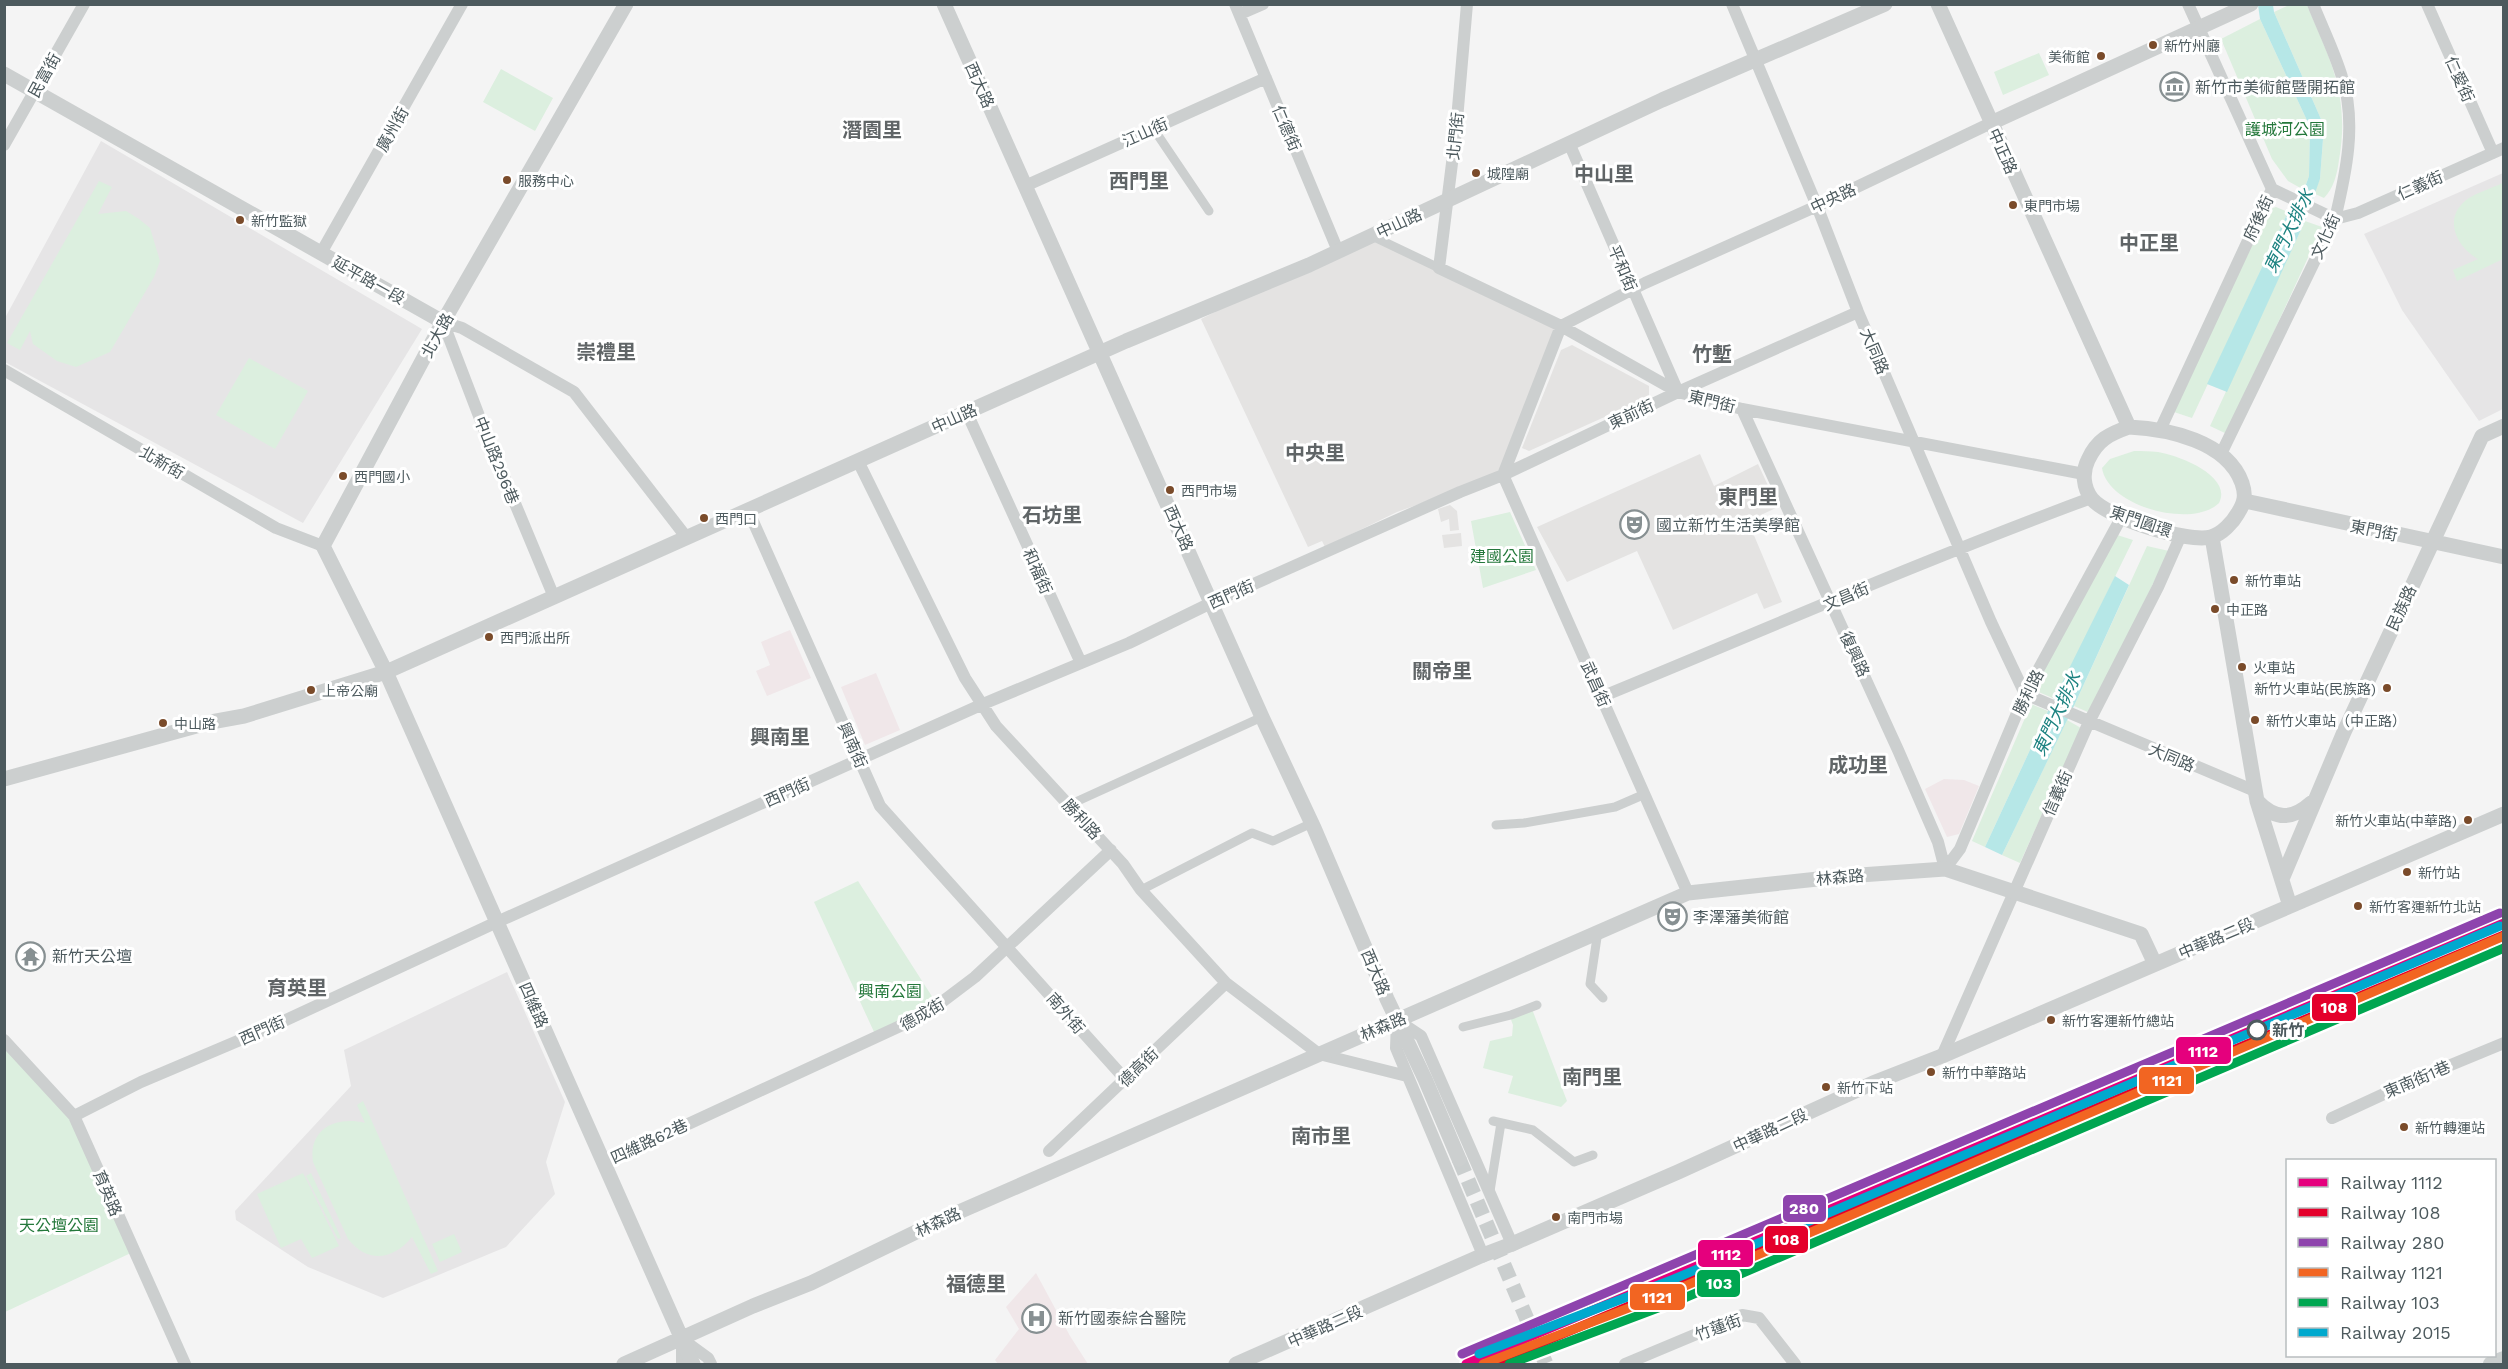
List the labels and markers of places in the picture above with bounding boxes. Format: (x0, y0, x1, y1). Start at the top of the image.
place label: 新竹州廳 (2164, 38, 2220, 54)
marker: 新竹州廳 (2147, 39, 2159, 51)
place label: 美術館 (2048, 49, 2090, 65)
marker: 美術館 (2095, 50, 2107, 62)
museum icon: 新竹市美術館暨開拓館 (2158, 71, 2190, 103)
place label: 新竹市美術館暨開拓館 (2195, 78, 2355, 97)
place label: 城隍廟 (1487, 166, 1529, 182)
marker: 城隍廟 (1470, 167, 1482, 179)
place label: 服務中心 (518, 173, 574, 189)
marker: 服務中心 (501, 174, 513, 186)
place label: 東門市場 (2024, 198, 2080, 214)
marker: 東門市場 (2007, 199, 2019, 211)
place label: 新竹監獄 (251, 213, 307, 229)
marker: 新竹監獄 (234, 214, 246, 226)
place label: 西門國小 (354, 469, 410, 485)
marker: 西門國小 (337, 470, 349, 482)
place label: 西門市場 (1181, 483, 1237, 499)
marker: 西門市場 (1164, 484, 1176, 496)
theatre icon: 國立新竹生活美學館 (1619, 509, 1651, 541)
place label: 西門口 (715, 511, 757, 527)
marker: 西門口 (698, 512, 710, 524)
place label: 國立新竹生活美學館 (1656, 516, 1800, 535)
place label: 新竹車站 (2245, 573, 2301, 589)
marker: 新竹車站 (2228, 574, 2240, 586)
place label: 中正路 (2226, 602, 2268, 618)
marker: 中正路 (2209, 603, 2221, 615)
place label: 西門派出所 (500, 630, 570, 646)
marker: 西門派出所 (483, 631, 495, 643)
place label: 火車站 (2253, 660, 2295, 676)
marker: 火車站 (2236, 661, 2248, 673)
place label: 新竹火車站(民族路) (2254, 681, 2376, 697)
marker: 新竹火車站(民族路) (2381, 682, 2393, 694)
place label: 上帝公廟 (322, 683, 378, 699)
marker: 上帝公廟 (305, 684, 317, 696)
place label: 新竹火車站（中正路） (2266, 713, 2406, 729)
marker: 新竹火車站（中正路） (2249, 714, 2261, 726)
place label: 中山路 (174, 716, 216, 732)
marker: 中山路 (157, 717, 169, 729)
place label: 新竹火車站(中華路) (2335, 813, 2457, 829)
marker: 新竹火車站(中華路) (2462, 814, 2474, 826)
place label: 新竹站 (2418, 865, 2460, 881)
marker: 新竹站 (2401, 866, 2413, 878)
place label: 新竹客運新竹北站 (2369, 899, 2481, 915)
marker: 新竹客運新竹北站 (2352, 900, 2364, 912)
theatre icon: 李澤藩美術館 (1656, 901, 1688, 933)
place label: 李澤藩美術館 (1693, 908, 1789, 927)
temple icon: 新竹天公壇 (15, 940, 47, 972)
place label: 新竹天公壇 (52, 947, 132, 966)
place label: 新竹客運新竹總站 (2062, 1013, 2174, 1029)
marker: 新竹客運新竹總站 (2045, 1014, 2057, 1026)
marker: 新竹 (2247, 1020, 2267, 1040)
place label: 新竹 (2272, 1021, 2304, 1040)
place label: 新竹中華路站 (1942, 1065, 2026, 1081)
marker: 新竹中華路站 (1925, 1066, 1937, 1078)
place label: 新竹下站 (1837, 1080, 1893, 1096)
marker: 新竹下站 (1820, 1081, 1832, 1093)
place label: 新竹轉運站 (2415, 1120, 2485, 1136)
marker: 新竹轉運站 (2398, 1121, 2410, 1133)
place label: 南門市場 (1567, 1210, 1623, 1226)
marker: 南門市場 (1550, 1211, 1562, 1223)
hospital icon: 新竹國泰綜合醫院 (1021, 1302, 1053, 1334)
place label: 新竹國泰綜合醫院 (1058, 1309, 1186, 1328)

